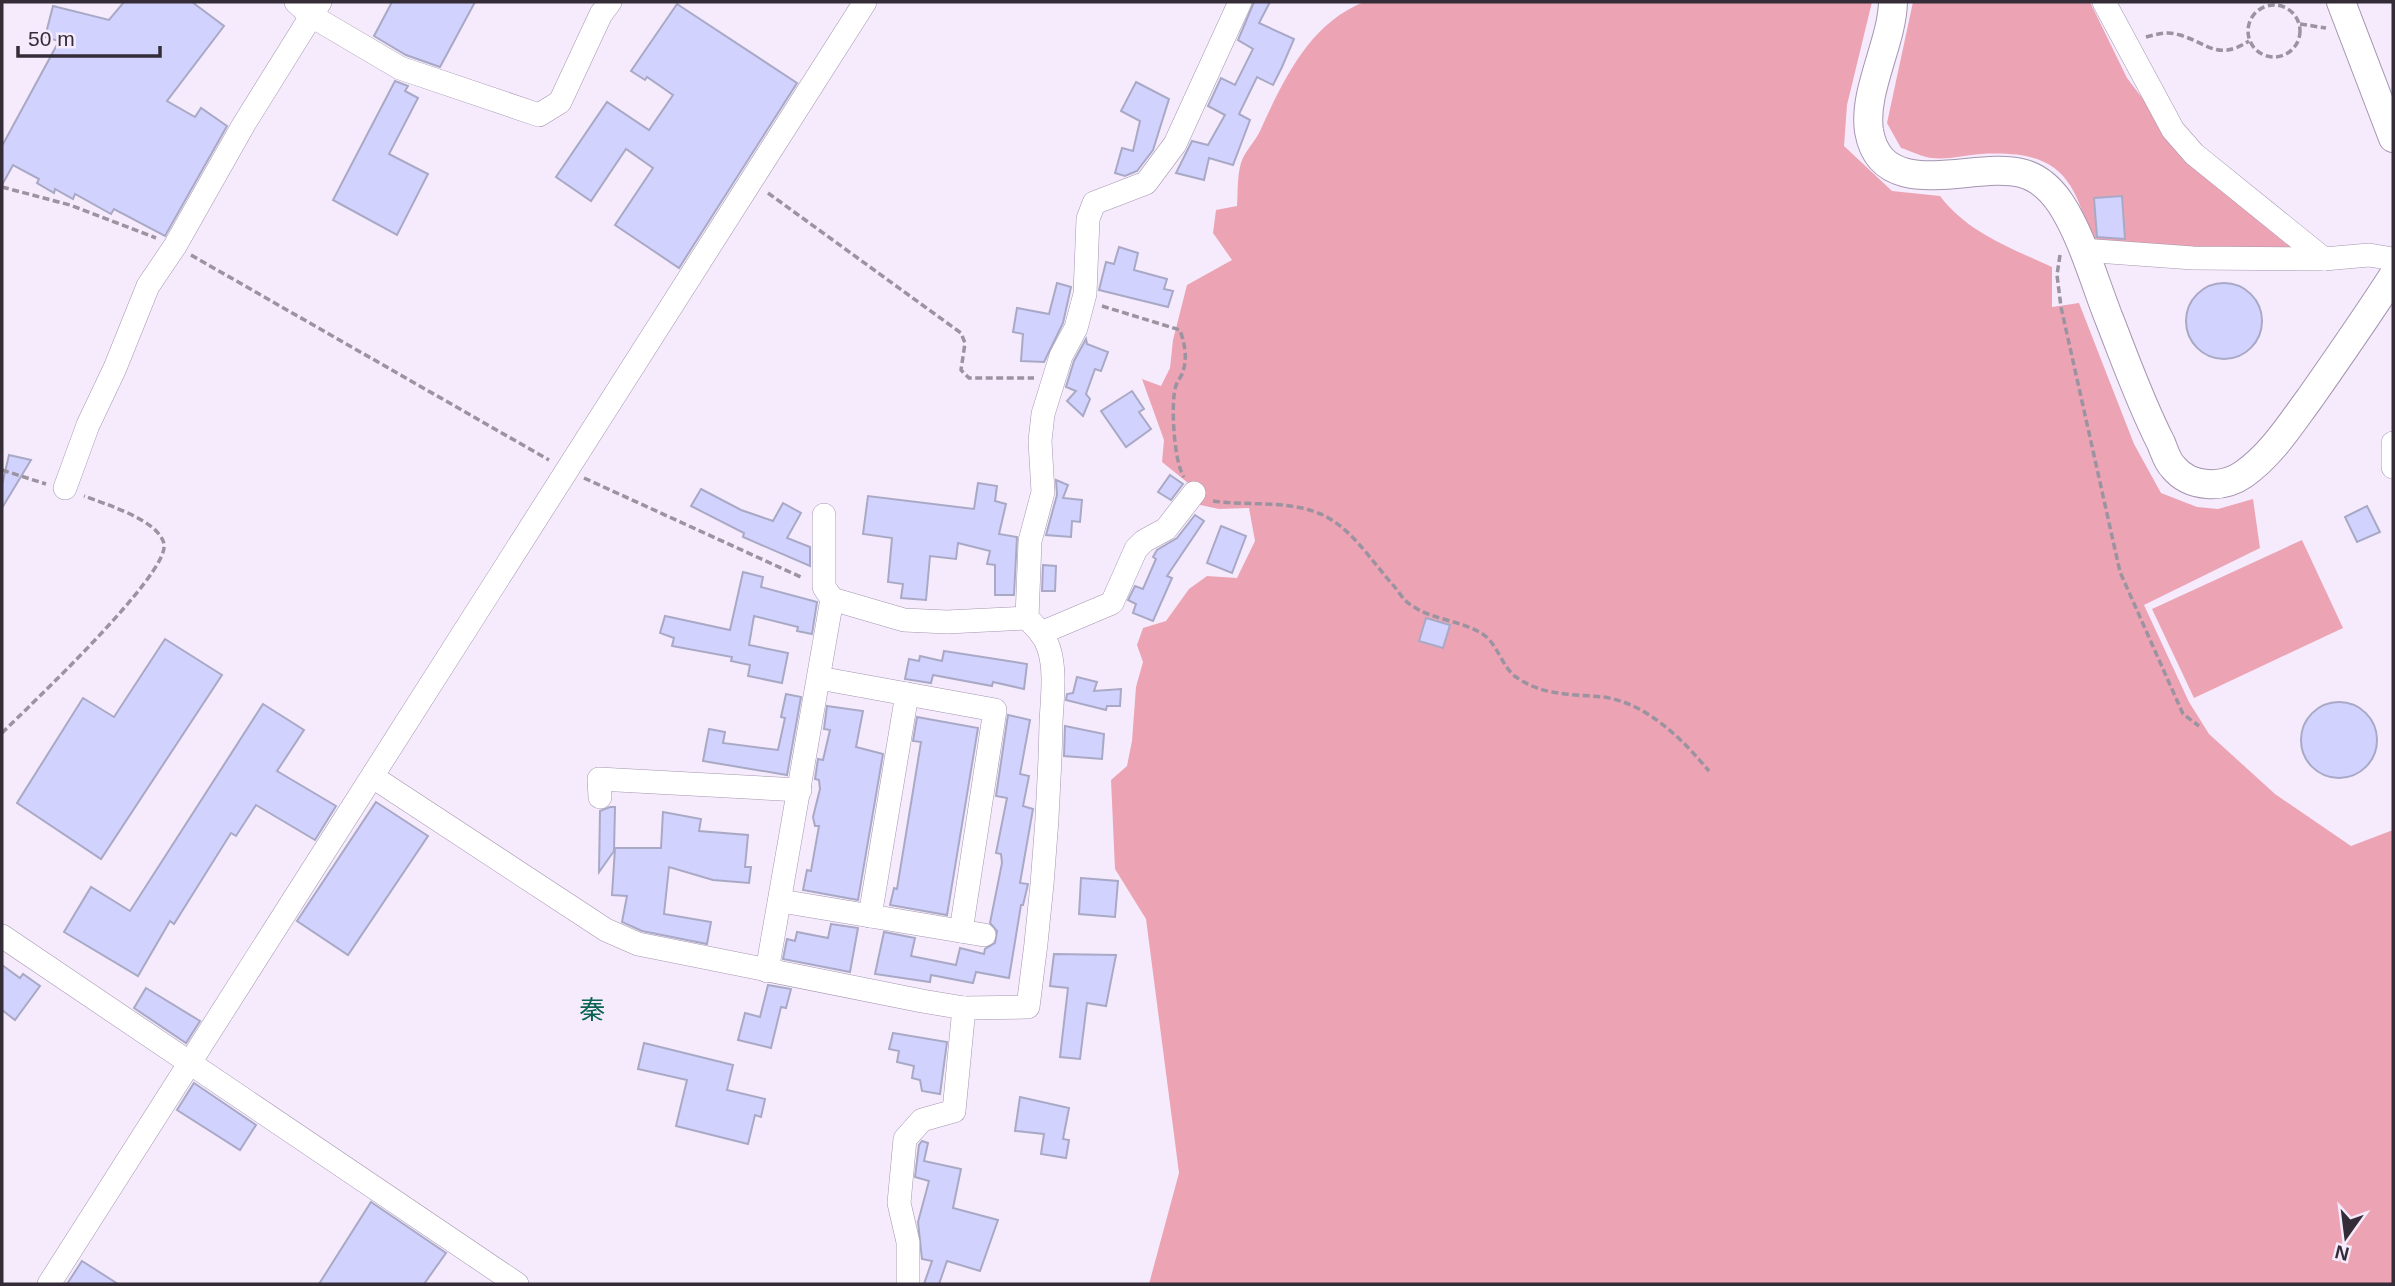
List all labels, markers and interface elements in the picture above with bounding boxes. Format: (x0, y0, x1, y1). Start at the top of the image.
scale bar (18, 14, 159, 58)
text: 50 m (28, 27, 75, 50)
district label: 秦 (579, 995, 605, 1025)
north arrow (2311, 1202, 2381, 1272)
text: N (2333, 1241, 2351, 1265)

